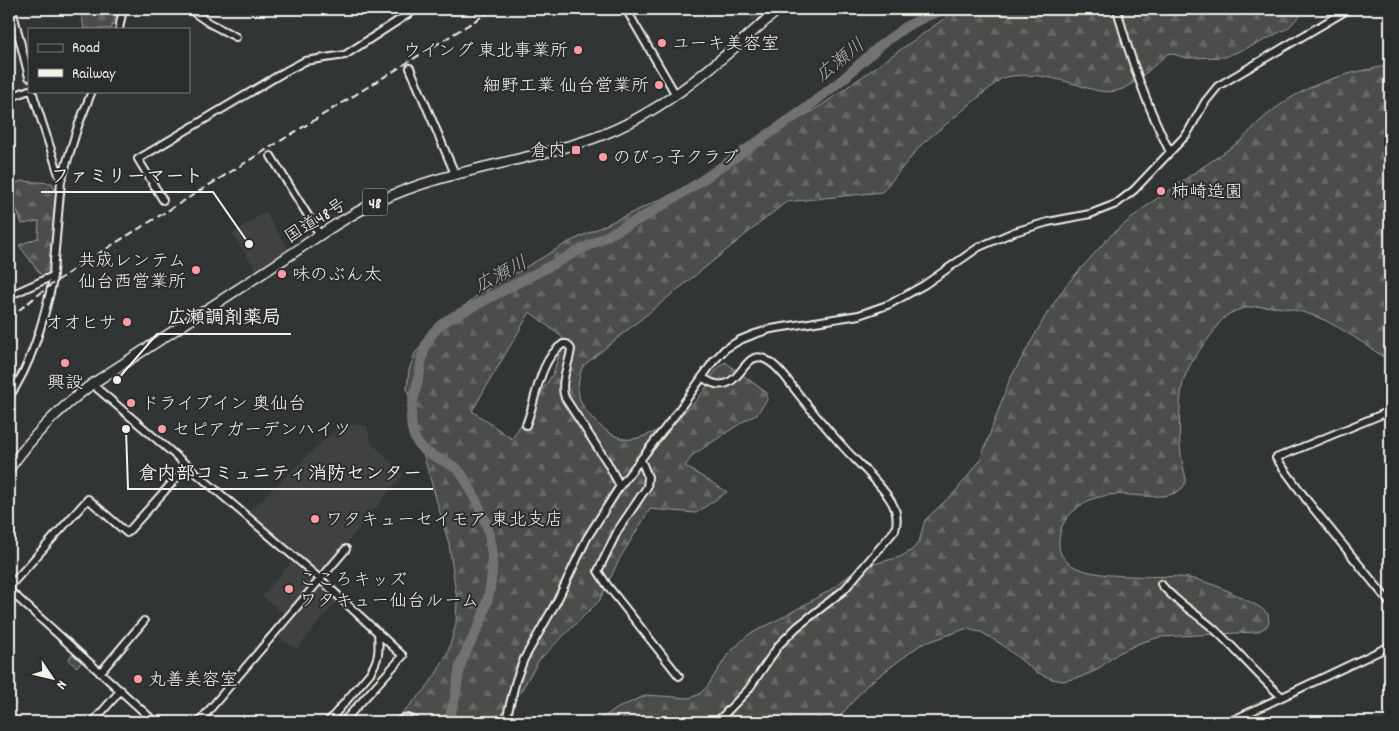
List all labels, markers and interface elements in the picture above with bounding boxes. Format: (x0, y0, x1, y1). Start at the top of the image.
legend (28, 28, 190, 92)
place label: ユーキ美容室 (672, 33, 779, 58)
water label: 広瀬川 (811, 33, 872, 90)
marker: ユーキ美容室 (656, 37, 668, 49)
text: Road (72, 38, 100, 60)
place label: ウイング 東北事業所 (403, 40, 568, 65)
marker: ウイング 東北事業所 (572, 44, 584, 56)
text: Railway (72, 64, 116, 86)
place label: 細野工業 仙台営業所 (483, 75, 649, 100)
marker: 細野工業 仙台営業所 (653, 79, 665, 91)
place label: 倉内 (530, 140, 566, 165)
marker: 倉内 (570, 144, 582, 156)
place label: のびっ子クラブ (613, 147, 739, 172)
marker: のびっ子クラブ (597, 151, 609, 163)
callout: ファミリーマート (41, 158, 213, 192)
text: ファミリーマート (51, 165, 203, 192)
place label: 柿崎造園 (1171, 181, 1243, 206)
marker: 柿崎造園 (1155, 185, 1167, 197)
road number: 48 (362, 188, 388, 216)
street label: 国道48号 (281, 193, 352, 251)
place label: 共成レンテム 仙台西営業所 (78, 250, 186, 296)
water label: 広瀬川 (470, 251, 533, 301)
marker: 共成レンテム 仙台西営業所 (190, 264, 202, 276)
place label: 味のぶん太 (292, 264, 382, 289)
marker: 味のぶん太 (276, 268, 288, 280)
callout: 広瀬調剤薬局 (157, 300, 291, 334)
text: 広瀬調剤薬局 (167, 306, 281, 333)
place label: オオヒサ (45, 312, 117, 337)
marker: オオヒサ (121, 316, 133, 328)
marker: 興設 (59, 357, 71, 369)
place label: 興設 (47, 372, 83, 397)
place label: ドライブイン 奥仙台 (141, 393, 306, 418)
marker: ドライブイン 奥仙台 (125, 397, 137, 409)
place label: セピアガーデンハイツ (172, 419, 351, 444)
marker: セピアガーデンハイツ (156, 423, 168, 435)
callout: 倉内部コミュニティ消防センター (128, 455, 433, 489)
text: 倉内部コミュニティ消防センター (138, 462, 422, 489)
place label: ワタキューセイモア 東北支店 (325, 509, 563, 534)
marker: ワタキューセイモア 東北支店 (309, 513, 321, 525)
place label: こころキッズ ワタキュー仙台ルーム (299, 569, 479, 615)
marker: こころキッズ ワタキュー仙台ルーム (283, 583, 295, 595)
north arrow (28, 654, 78, 704)
place label: 丸善美容室 (148, 669, 238, 694)
marker: 丸善美容室 (132, 673, 144, 685)
text: N (51, 676, 71, 693)

